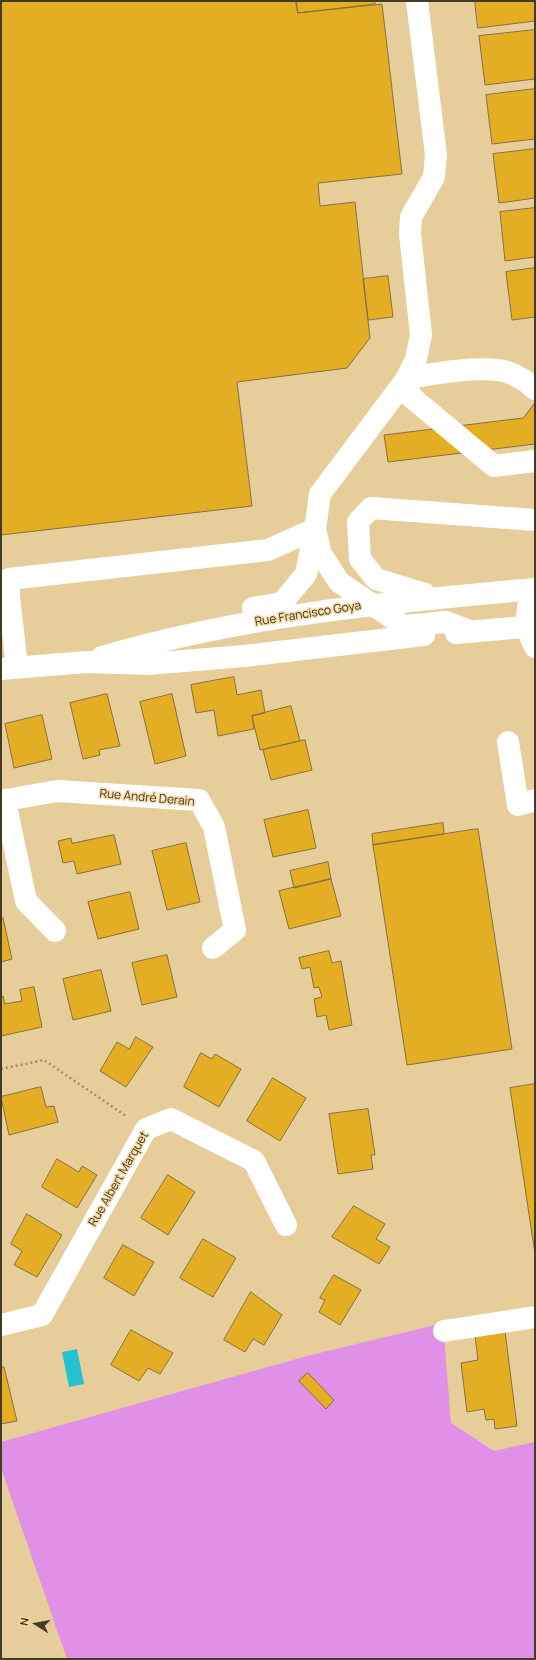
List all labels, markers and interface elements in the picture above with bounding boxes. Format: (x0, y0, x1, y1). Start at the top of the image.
street label: Rue Francisco Goya (254, 598, 362, 630)
street label: Rue André Derain (99, 787, 195, 809)
street label: Rue Albert Marquet (86, 1129, 152, 1229)
north arrow (16, 1604, 56, 1644)
text: N (16, 1616, 32, 1627)

